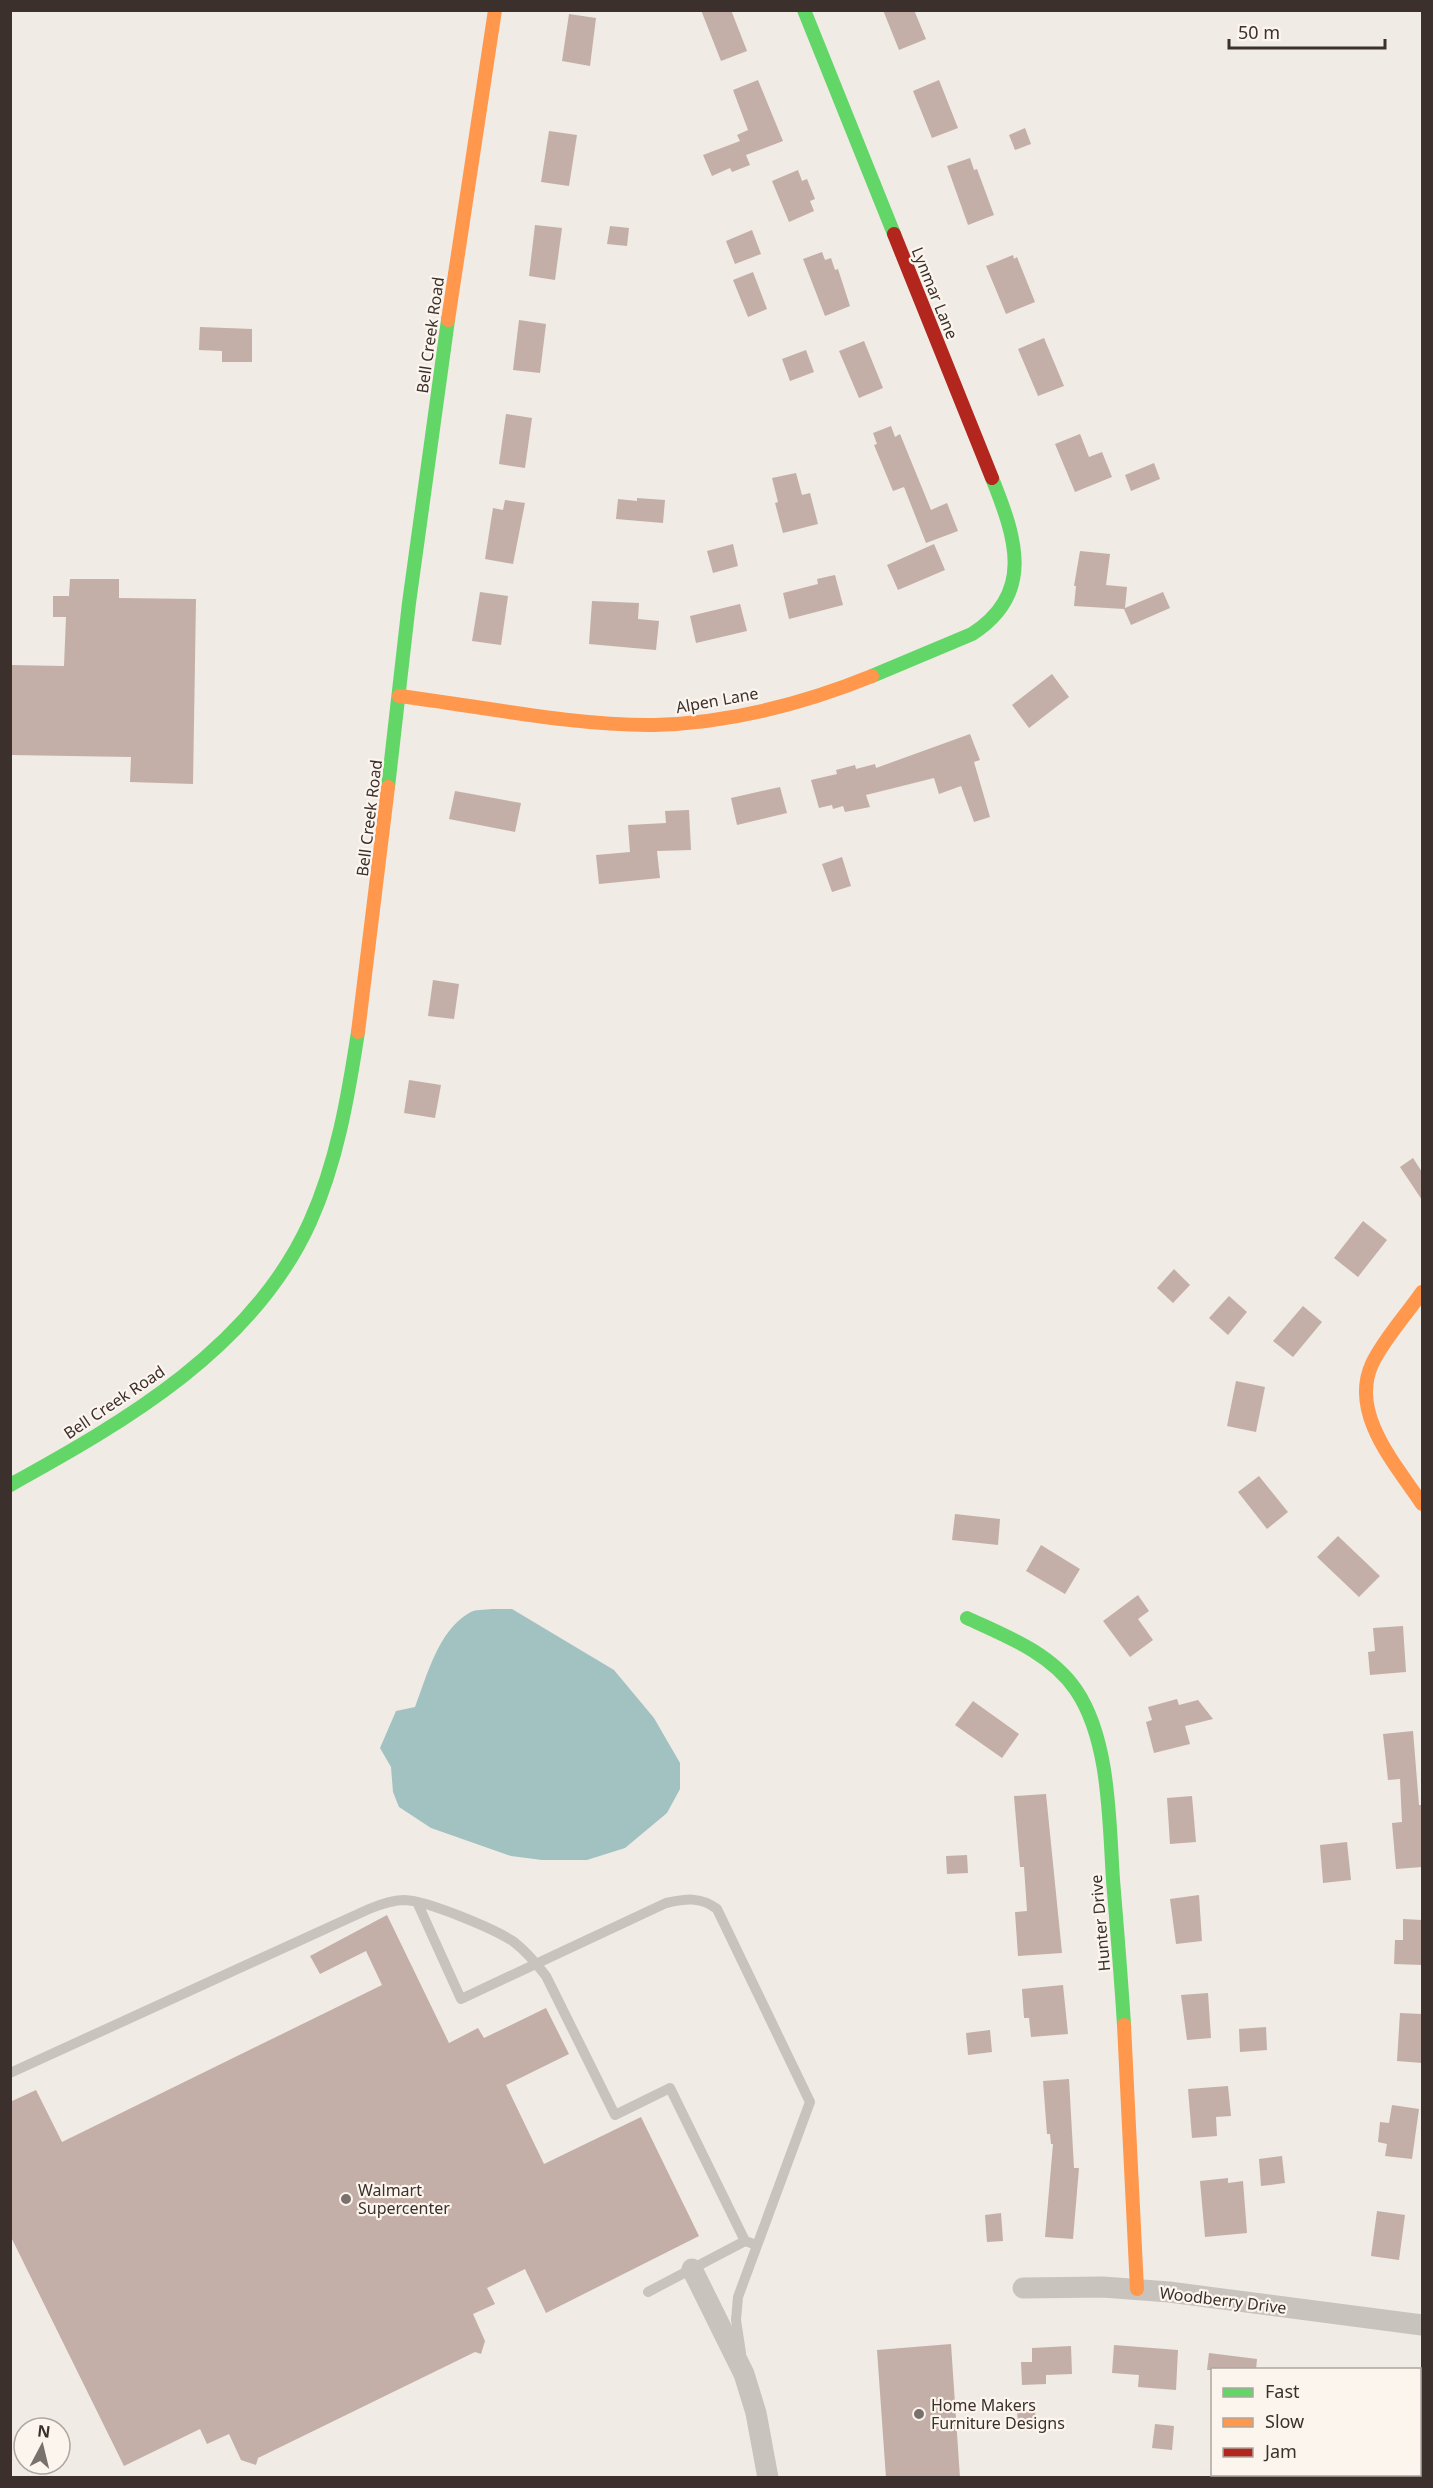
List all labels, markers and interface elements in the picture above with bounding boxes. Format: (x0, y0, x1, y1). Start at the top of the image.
scale bar (1229, 12, 1385, 50)
text: 50 m (1238, 20, 1280, 44)
street label: Lynmar Lane (907, 244, 963, 342)
street label: Bell Creek Road (411, 275, 449, 395)
street label: Alpen Lane (674, 682, 760, 718)
street label: Bell Creek Road (351, 758, 387, 878)
street label: Bell Creek Road (59, 1360, 169, 1444)
street label: Hunter Drive (1085, 1874, 1115, 1972)
place label: Walmart Supercenter (358, 2179, 450, 2219)
marker: Walmart Supercenter (339, 2192, 353, 2206)
street label: Woodberry Drive (1158, 2281, 1288, 2319)
legend (1211, 2368, 1421, 2476)
text: Fast (1265, 2379, 1300, 2403)
place label: Home Makers Furniture Designs (931, 2394, 1065, 2434)
marker: Home Makers Furniture Designs (912, 2407, 926, 2421)
text: Slow (1265, 2409, 1304, 2433)
north arrow (12, 2416, 72, 2476)
text: N (36, 2419, 52, 2443)
text: Jam (1263, 2439, 1297, 2463)

